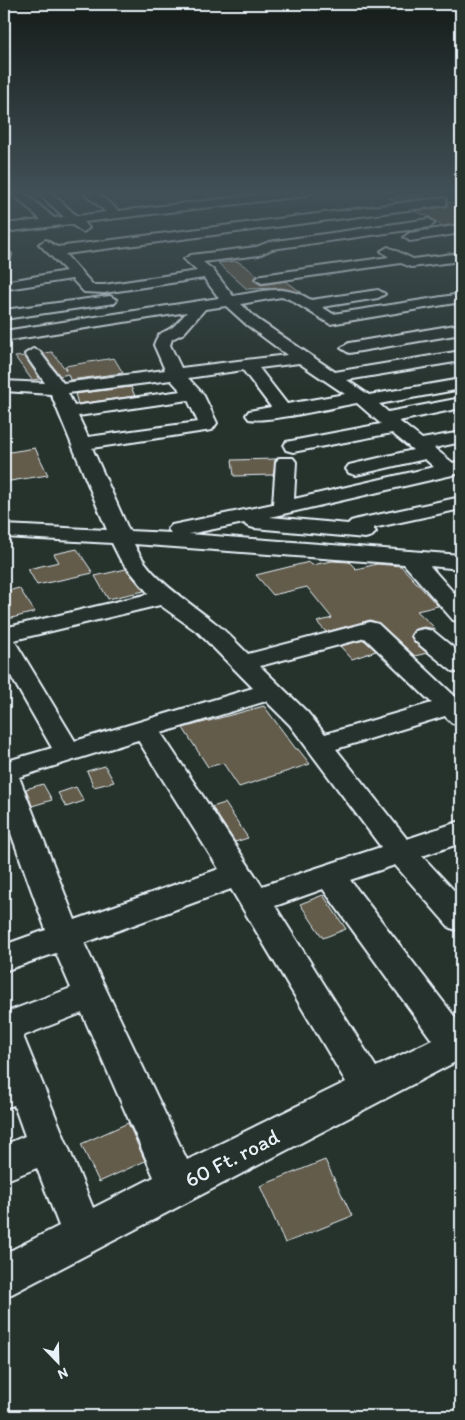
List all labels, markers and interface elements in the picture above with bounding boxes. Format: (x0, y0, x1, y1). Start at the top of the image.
street label: 60 Ft. road (180, 1123, 284, 1193)
north arrow (32, 1338, 82, 1388)
text: N (55, 1364, 71, 1383)

